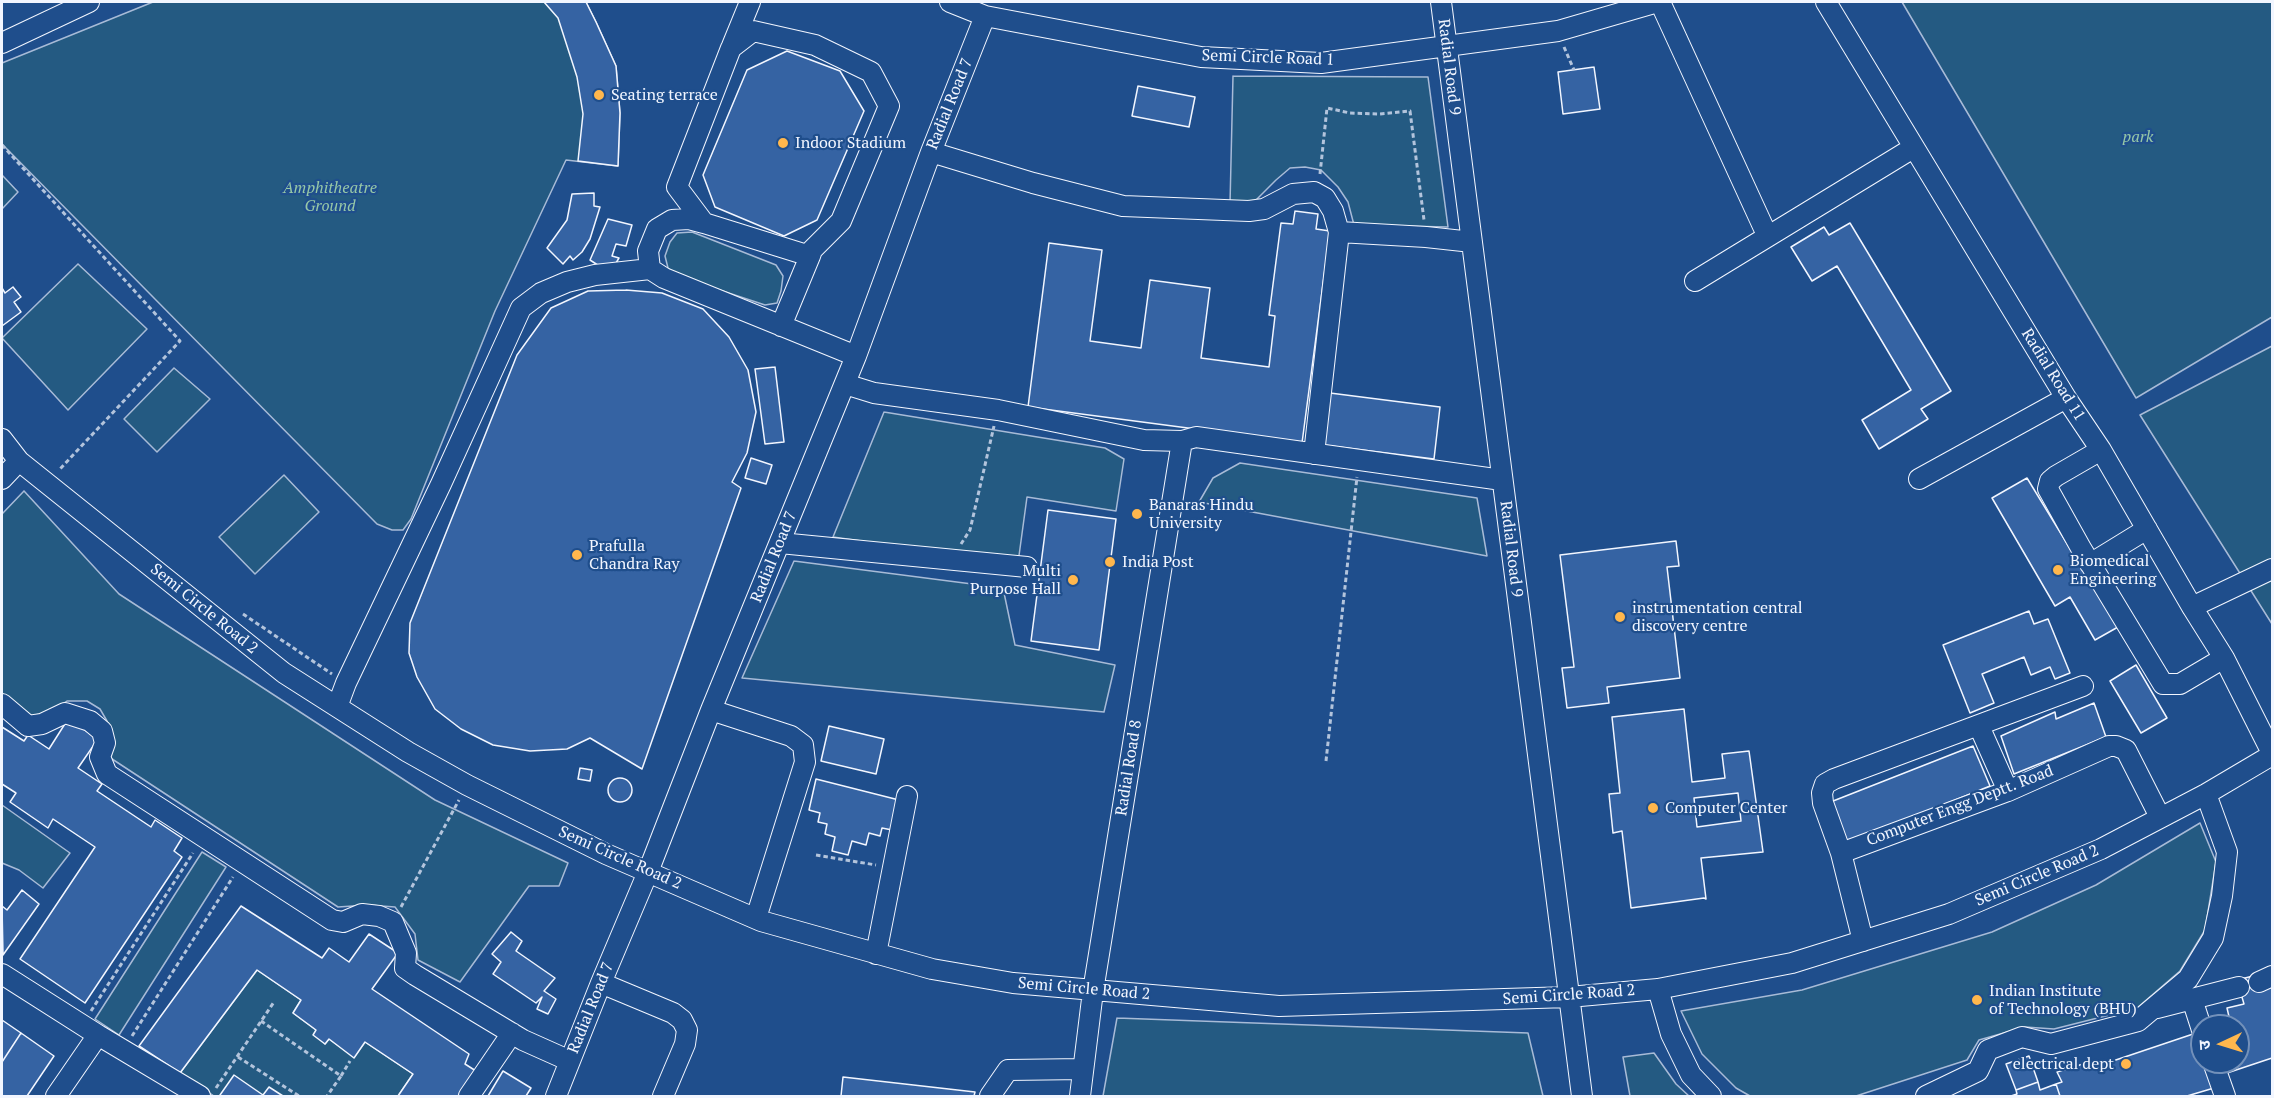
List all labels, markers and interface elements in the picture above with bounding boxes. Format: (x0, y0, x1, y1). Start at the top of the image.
street label: Radial Road 9 (1434, 18, 1464, 116)
street label: Semi Circle Road 1 (1201, 46, 1335, 70)
street label: Radial Road 7 (923, 55, 977, 153)
place label: Seating terrace (611, 85, 718, 105)
marker: Seating terrace (592, 88, 606, 102)
park label: park (2122, 127, 2154, 147)
place label: Indoor Stadium (795, 133, 906, 153)
marker: Indoor Stadium (776, 136, 790, 150)
park label: Amphitheatre Ground (283, 178, 377, 216)
street label: Radial Road 11 (2017, 325, 2089, 425)
place label: Banaras Hindu University (1149, 495, 1254, 533)
street label: Radial Road 9 (1496, 500, 1526, 598)
marker: Banaras Hindu University (1130, 507, 1144, 521)
street label: Radial Road 7 (747, 508, 801, 606)
place label: Prafulla Chandra Ray (589, 536, 680, 574)
marker: Prafulla Chandra Ray (570, 548, 584, 562)
place label: Biomedical Engineering (2070, 551, 2157, 589)
place label: India Post (1122, 552, 1194, 572)
marker: India Post (1103, 555, 1117, 569)
street label: Semi Circle Road 2 (146, 560, 262, 658)
place label: Multi Purpose Hall (970, 561, 1061, 599)
marker: Biomedical Engineering (2051, 563, 2065, 577)
marker: Multi Purpose Hall (1066, 573, 1080, 587)
place label: instrumentation central discovery centre (1632, 598, 1803, 636)
marker: instrumentation central discovery centre (1613, 610, 1627, 624)
street label: Radial Road 8 (1112, 719, 1146, 817)
street label: Computer Engg Deptt. Road (1864, 761, 2056, 851)
place label: Computer Center (1665, 798, 1787, 818)
marker: Computer Center (1646, 801, 1660, 815)
street label: Semi Circle Road 2 (555, 822, 685, 894)
street label: Semi Circle Road 2 (1972, 841, 2102, 911)
street label: Radial Road 7 (564, 959, 618, 1057)
street label: Semi Circle Road 2 (1017, 974, 1151, 1004)
street label: Semi Circle Road 2 (1502, 981, 1636, 1009)
place label: Indian Institute of Technology (BHU) (1989, 981, 2137, 1019)
marker: Indian Institute of Technology (BHU) (1970, 993, 1984, 1007)
north arrow (2190, 1014, 2250, 1074)
text: उ (2193, 1040, 2215, 1051)
place label: electrical dept (2013, 1054, 2114, 1074)
marker: electrical dept (2119, 1057, 2133, 1071)

